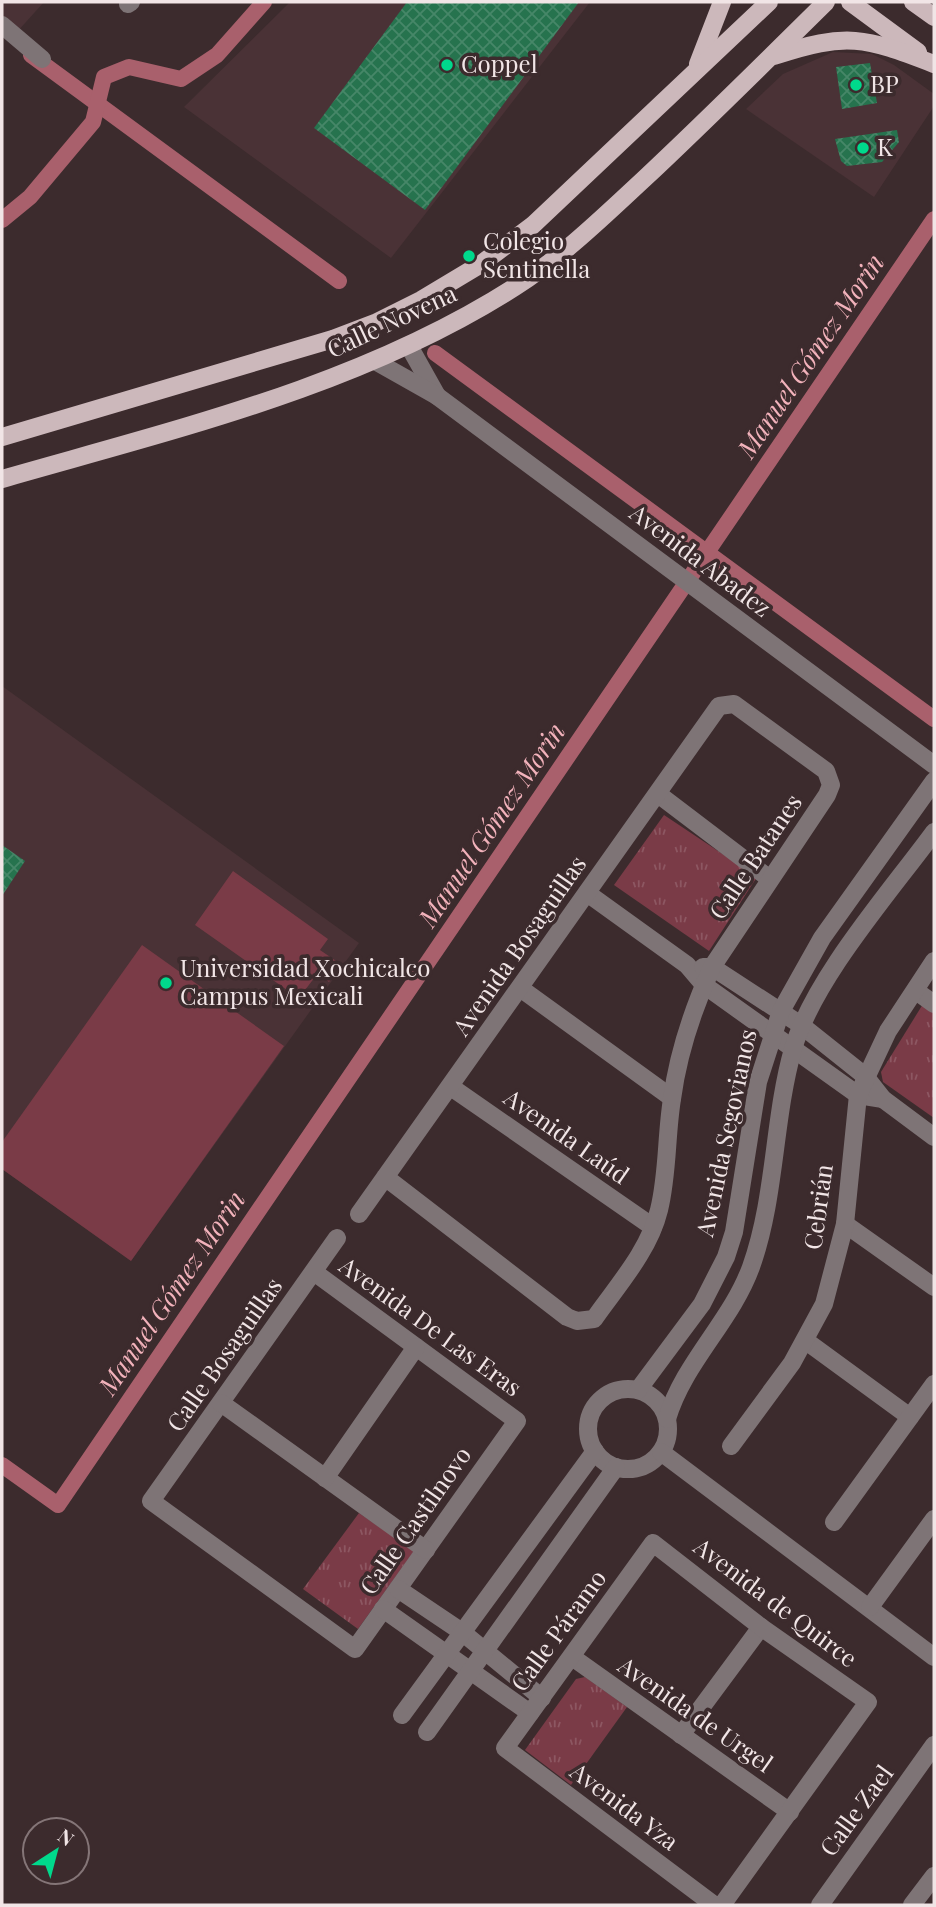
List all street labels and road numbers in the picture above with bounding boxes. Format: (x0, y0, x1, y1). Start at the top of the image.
street label: Calle Novena (321, 276, 461, 364)
street label: Avenida Abadez (623, 495, 778, 623)
street label: Calle Batanes (701, 787, 808, 925)
street label: Avenida Bosaguillas (444, 849, 592, 1042)
street label: Avenida Segovianos (687, 1026, 763, 1240)
street label: Avenida Laúd (497, 1080, 636, 1190)
street label: Cebrián (795, 1162, 839, 1252)
street label: Avenida De Las Eras (333, 1248, 529, 1402)
street label: Calle Bosaguillas (158, 1271, 288, 1437)
street label: Calle Castilnovo (351, 1440, 477, 1600)
street label: Avenida de Quirce (687, 1529, 864, 1673)
street label: Calle Páramo (502, 1563, 612, 1697)
street label: Avenida de Urgel (612, 1648, 780, 1779)
street label: Avenida Yza (564, 1754, 686, 1857)
street label: Calle Zael (811, 1758, 899, 1862)

